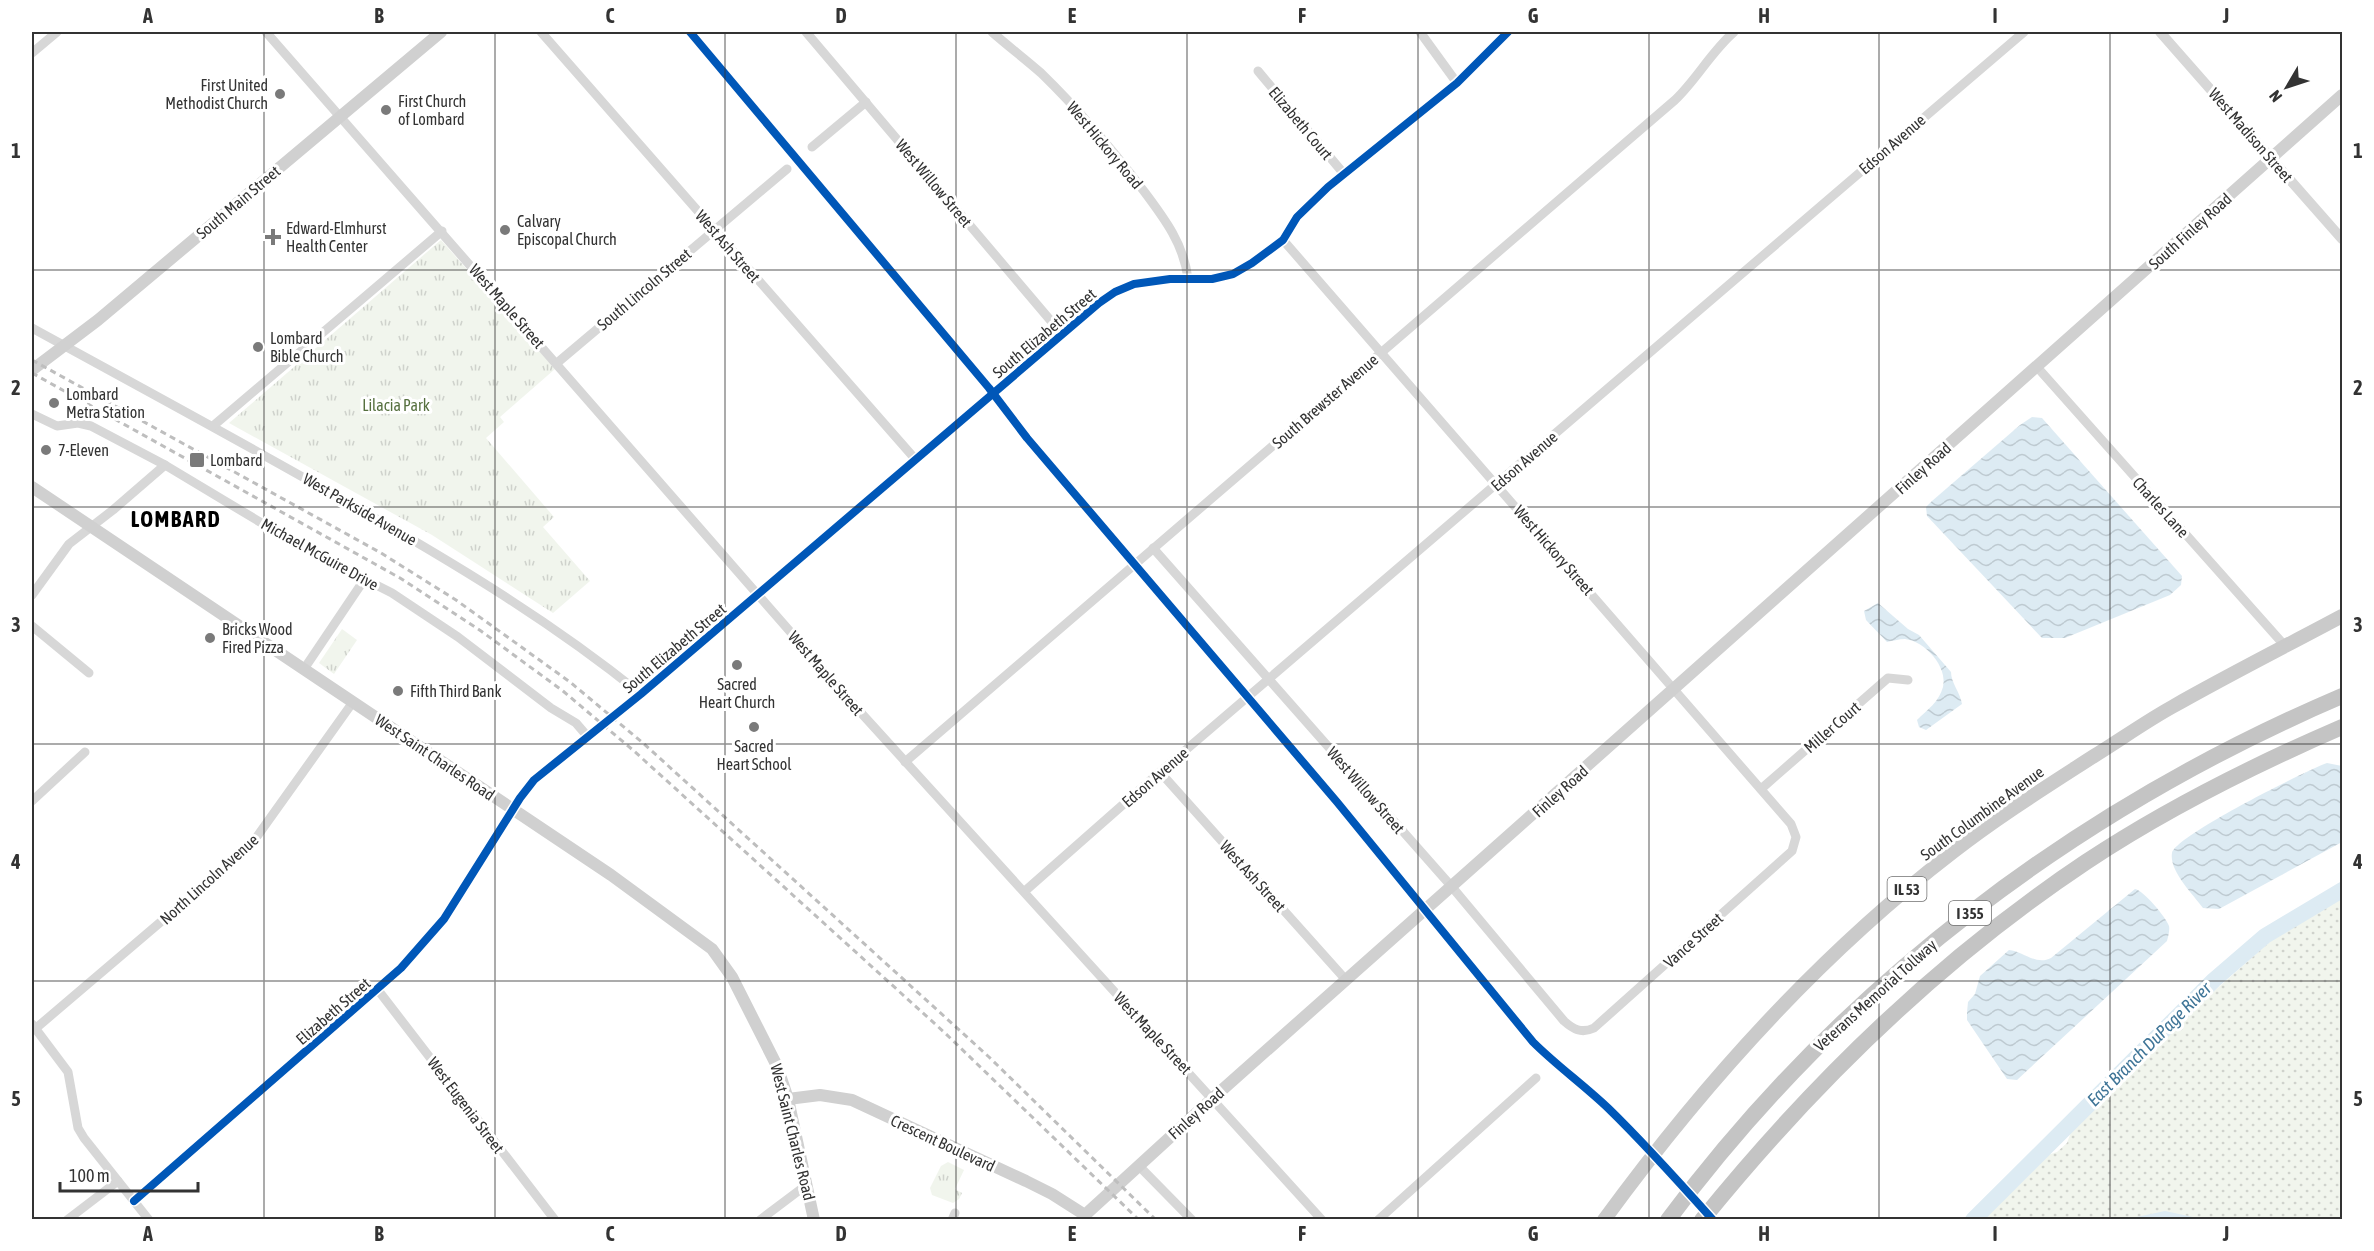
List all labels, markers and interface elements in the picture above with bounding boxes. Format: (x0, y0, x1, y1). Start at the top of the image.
text: A (142, 4, 153, 27)
text: B (374, 4, 384, 27)
text: C (606, 4, 615, 27)
text: D (835, 4, 847, 27)
text: E (1068, 4, 1077, 27)
text: F (1298, 4, 1306, 27)
text: G (1528, 4, 1539, 27)
text: H (1758, 4, 1770, 27)
text: I (1992, 4, 1998, 27)
text: J (2222, 4, 2229, 27)
north arrow (2257, 57, 2317, 117)
place label: First United Methodist Church (165, 76, 268, 112)
street label: Elizabeth Court (1266, 83, 1337, 163)
street label: West Madison Street (2205, 84, 2297, 186)
marker: First United Methodist Church (273, 87, 287, 101)
text: N (2265, 87, 2285, 106)
place label: First Church of Lombard (398, 92, 466, 128)
street label: West Hickory Road (1063, 98, 1147, 193)
marker: First Church of Lombard (379, 103, 393, 117)
street label: Edson Avenue (1855, 110, 1929, 178)
street label: West Willow Street (892, 136, 976, 231)
text: 1 (11, 139, 21, 162)
text: 1 (2353, 139, 2363, 162)
street label: South Main Street (193, 162, 284, 242)
street label: South Finley Road (2145, 189, 2236, 274)
street label: West Ash Street (692, 206, 764, 286)
place label: Calvary Episcopal Church (517, 212, 617, 249)
place label: Edward-Elmhurst Health Center (286, 219, 387, 255)
marker: Calvary Episcopal Church (498, 223, 512, 237)
marker: Edward-Elmhurst Health Center (264, 228, 282, 246)
street label: South Lincoln Street (593, 244, 695, 333)
street label: West Maple Street (465, 260, 549, 353)
street label: South Elizabeth Street (989, 284, 1099, 381)
place label: Lombard Bible Church (270, 329, 343, 365)
marker: Lombard Bible Church (251, 340, 265, 354)
street label: South Brewster Avenue (1269, 350, 1381, 452)
text: 2 (11, 376, 21, 399)
text: 2 (2353, 376, 2363, 399)
place label: Lombard Metra Station (66, 385, 145, 421)
marker: Lombard Metra Station (47, 396, 61, 410)
park label: Lilacia Park (362, 396, 430, 414)
street label: Edson Avenue (1487, 427, 1561, 495)
street label: Finley Road (1892, 438, 1955, 498)
place label: 7-Eleven (58, 441, 109, 459)
marker: 7-Eleven (39, 443, 53, 457)
marker: Lombard (188, 451, 206, 469)
place label: Lombard (210, 451, 263, 469)
street label: West Parkside Avenue (300, 469, 420, 549)
street label: Charles Lane (2129, 473, 2193, 541)
street label: West Hickory Street (1510, 502, 1598, 599)
district label: LOMBARD (131, 506, 221, 532)
street label: Michael McGuire Drive (258, 514, 382, 594)
street label: South Elizabeth Street (619, 599, 729, 696)
text: 3 (11, 613, 21, 636)
text: 3 (2353, 613, 2363, 636)
place label: Bricks Wood Fired Pizza (222, 620, 293, 656)
street label: West Maple Street (784, 627, 868, 720)
marker: Bricks Wood Fired Pizza (203, 631, 217, 645)
marker: Sacred Heart Church (730, 658, 744, 672)
place label: Sacred Heart Church (699, 675, 775, 711)
place label: Fifth Third Bank (410, 682, 502, 700)
marker: Fifth Third Bank (391, 684, 405, 698)
street label: Miller Court (1800, 697, 1864, 756)
street label: West Saint Charles Road (372, 710, 498, 804)
marker: Sacred Heart School (747, 720, 761, 734)
place label: Sacred Heart School (716, 737, 792, 773)
street label: Edson Avenue (1118, 743, 1192, 811)
street label: West Willow Street (1324, 743, 1409, 837)
street label: Finley Road (1529, 761, 1592, 821)
street label: South Columbine Avenue (1917, 762, 2047, 864)
street label: North Lincoln Avenue (156, 830, 262, 928)
street label: West Ash Street (1216, 837, 1290, 916)
text: 4 (10, 850, 21, 873)
text: 4 (2352, 850, 2363, 873)
road number: IL 53 (1888, 877, 1926, 901)
road number: I 355 (1949, 901, 1991, 925)
street label: Vance Street (1660, 909, 1726, 971)
street label: Veterans Memorial Tollway (1810, 935, 1941, 1055)
street label: Elizabeth Street (292, 974, 374, 1048)
water label: East Branch DuPage River (2083, 977, 2216, 1110)
street label: West Maple Street (1110, 988, 1196, 1079)
street label: West Eugenia Street (423, 1054, 508, 1157)
street label: West Saint Charles Road (767, 1062, 819, 1202)
street label: Finley Road (1165, 1083, 1228, 1143)
text: 5 (11, 1087, 21, 1110)
text: 5 (2353, 1087, 2363, 1110)
street label: Crescent Boulevard (888, 1111, 998, 1175)
scale bar (60, 1155, 198, 1193)
text: 100 m (69, 1165, 110, 1186)
text: A (142, 1222, 153, 1245)
text: B (374, 1222, 384, 1245)
text: C (606, 1222, 615, 1245)
text: D (835, 1222, 847, 1245)
text: E (1068, 1222, 1077, 1245)
text: F (1298, 1222, 1306, 1245)
text: G (1528, 1222, 1539, 1245)
text: H (1758, 1222, 1770, 1245)
text: I (1992, 1222, 1998, 1245)
text: J (2222, 1222, 2229, 1245)

